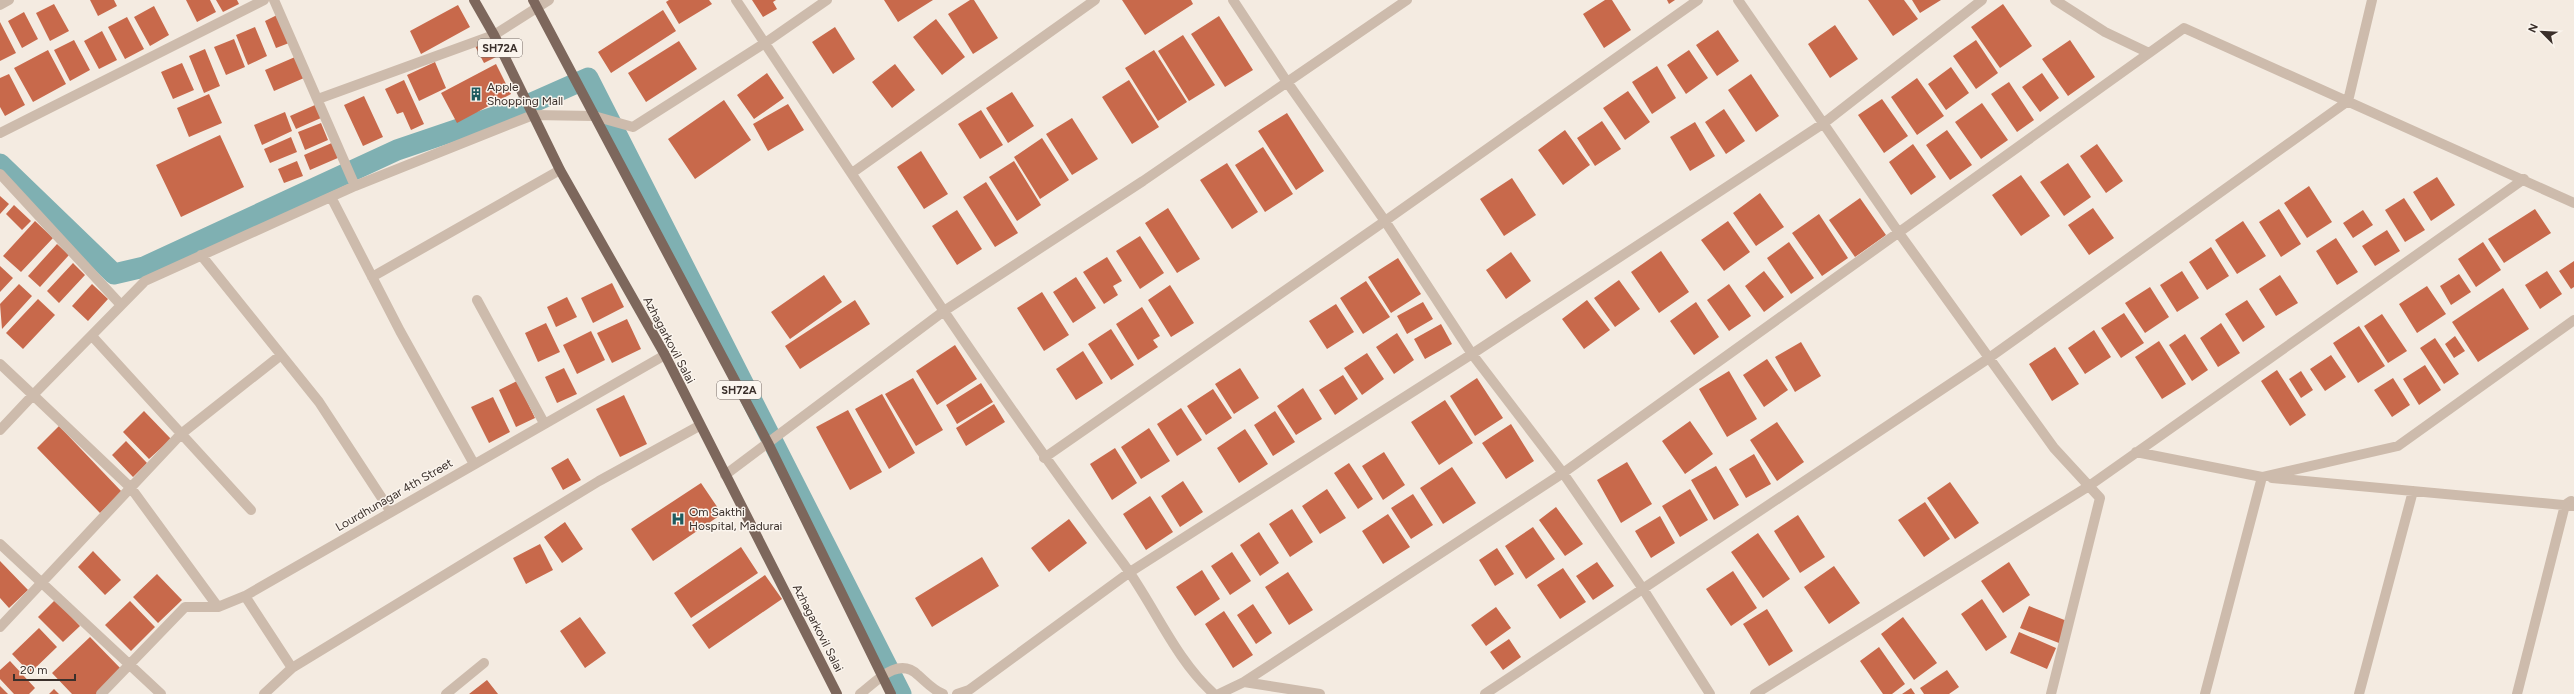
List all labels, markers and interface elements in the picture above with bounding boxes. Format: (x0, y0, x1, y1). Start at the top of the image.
north arrow (2522, 12, 2562, 52)
text: N (2526, 22, 2541, 35)
road number: SH72A (478, 39, 522, 57)
place label: Apple Shopping Mall (487, 80, 563, 108)
building icon: Apple Shopping Mall (468, 86, 484, 102)
street label: Azhagarkovil Salai (640, 294, 698, 386)
road number: SH72A (717, 381, 761, 399)
street label: Lourdhunagar 4th Street (333, 456, 455, 534)
place label: Om Sakthi Hospital, Madurai (689, 505, 782, 533)
hospital icon: Om Sakthi Hospital, Madurai (670, 511, 686, 527)
street label: Azhagarkovil Salai (790, 582, 846, 674)
scale bar (14, 656, 75, 682)
text: 20 m (20, 663, 48, 677)

